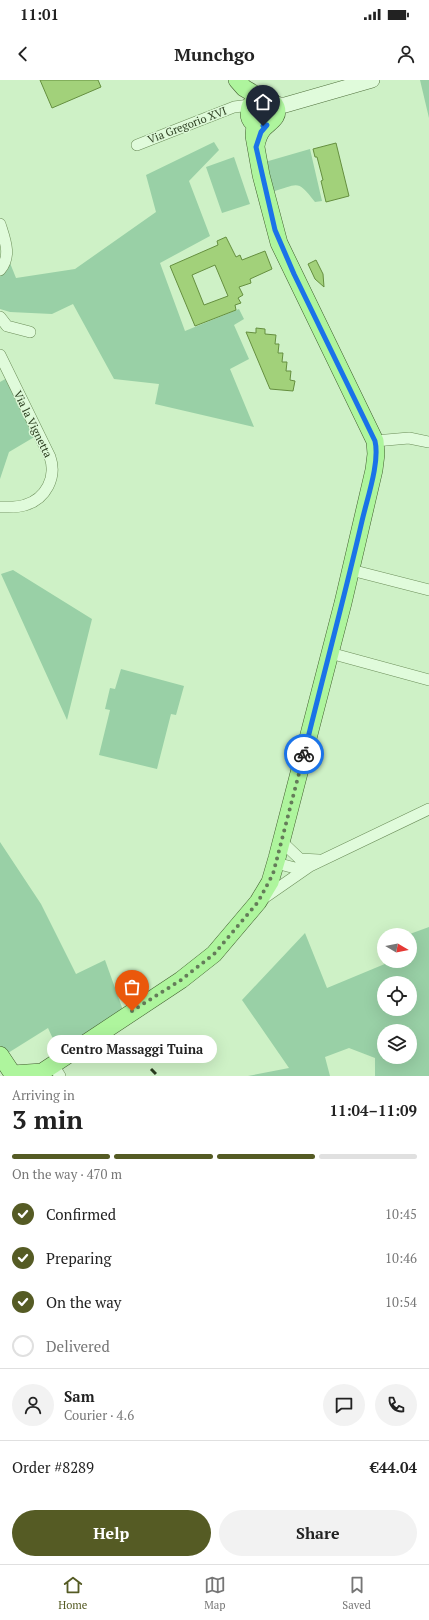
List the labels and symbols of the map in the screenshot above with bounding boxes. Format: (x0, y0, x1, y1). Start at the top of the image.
pin (246, 85, 280, 126)
street label: Via Gregorio XVI (146, 103, 229, 146)
street label: Via la Vignetta (11, 388, 55, 460)
courier (284, 734, 324, 774)
north arrow (377, 928, 417, 968)
pin (115, 970, 149, 1011)
callout: Centro Massaggi Tuina (47, 1035, 217, 1063)

